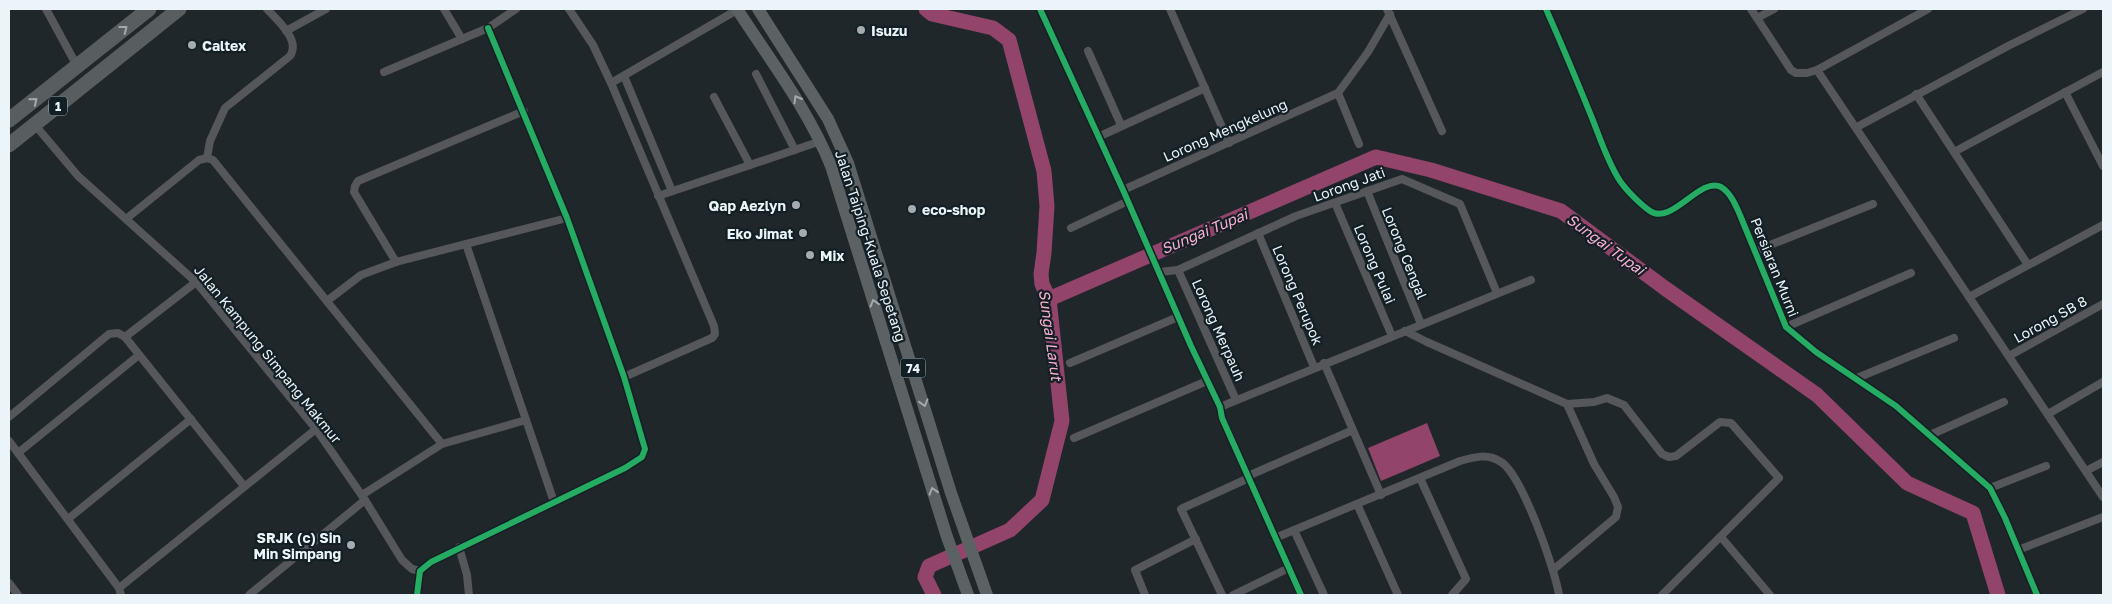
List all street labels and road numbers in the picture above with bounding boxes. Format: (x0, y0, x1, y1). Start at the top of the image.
street label: Lorong Mengkelung (1160, 95, 1290, 165)
road number: 1 (49, 96, 67, 115)
street label: Jalan Taiping-Kuala Sepetang (832, 148, 910, 344)
street label: Lorong Jati (1311, 163, 1387, 205)
street label: Lorong Cengal (1379, 204, 1431, 302)
street label: Persiaran Murni (1747, 215, 1803, 319)
street label: Lorong Pulai (1351, 222, 1399, 306)
street label: Lorong Perupok (1269, 243, 1327, 347)
street label: Jalan Kampung Simpang Makmur (191, 261, 346, 447)
street label: Lorong Merpauh (1189, 276, 1249, 384)
street label: Lorong SB 8 (2010, 292, 2090, 346)
road number: 74 (900, 358, 926, 378)

